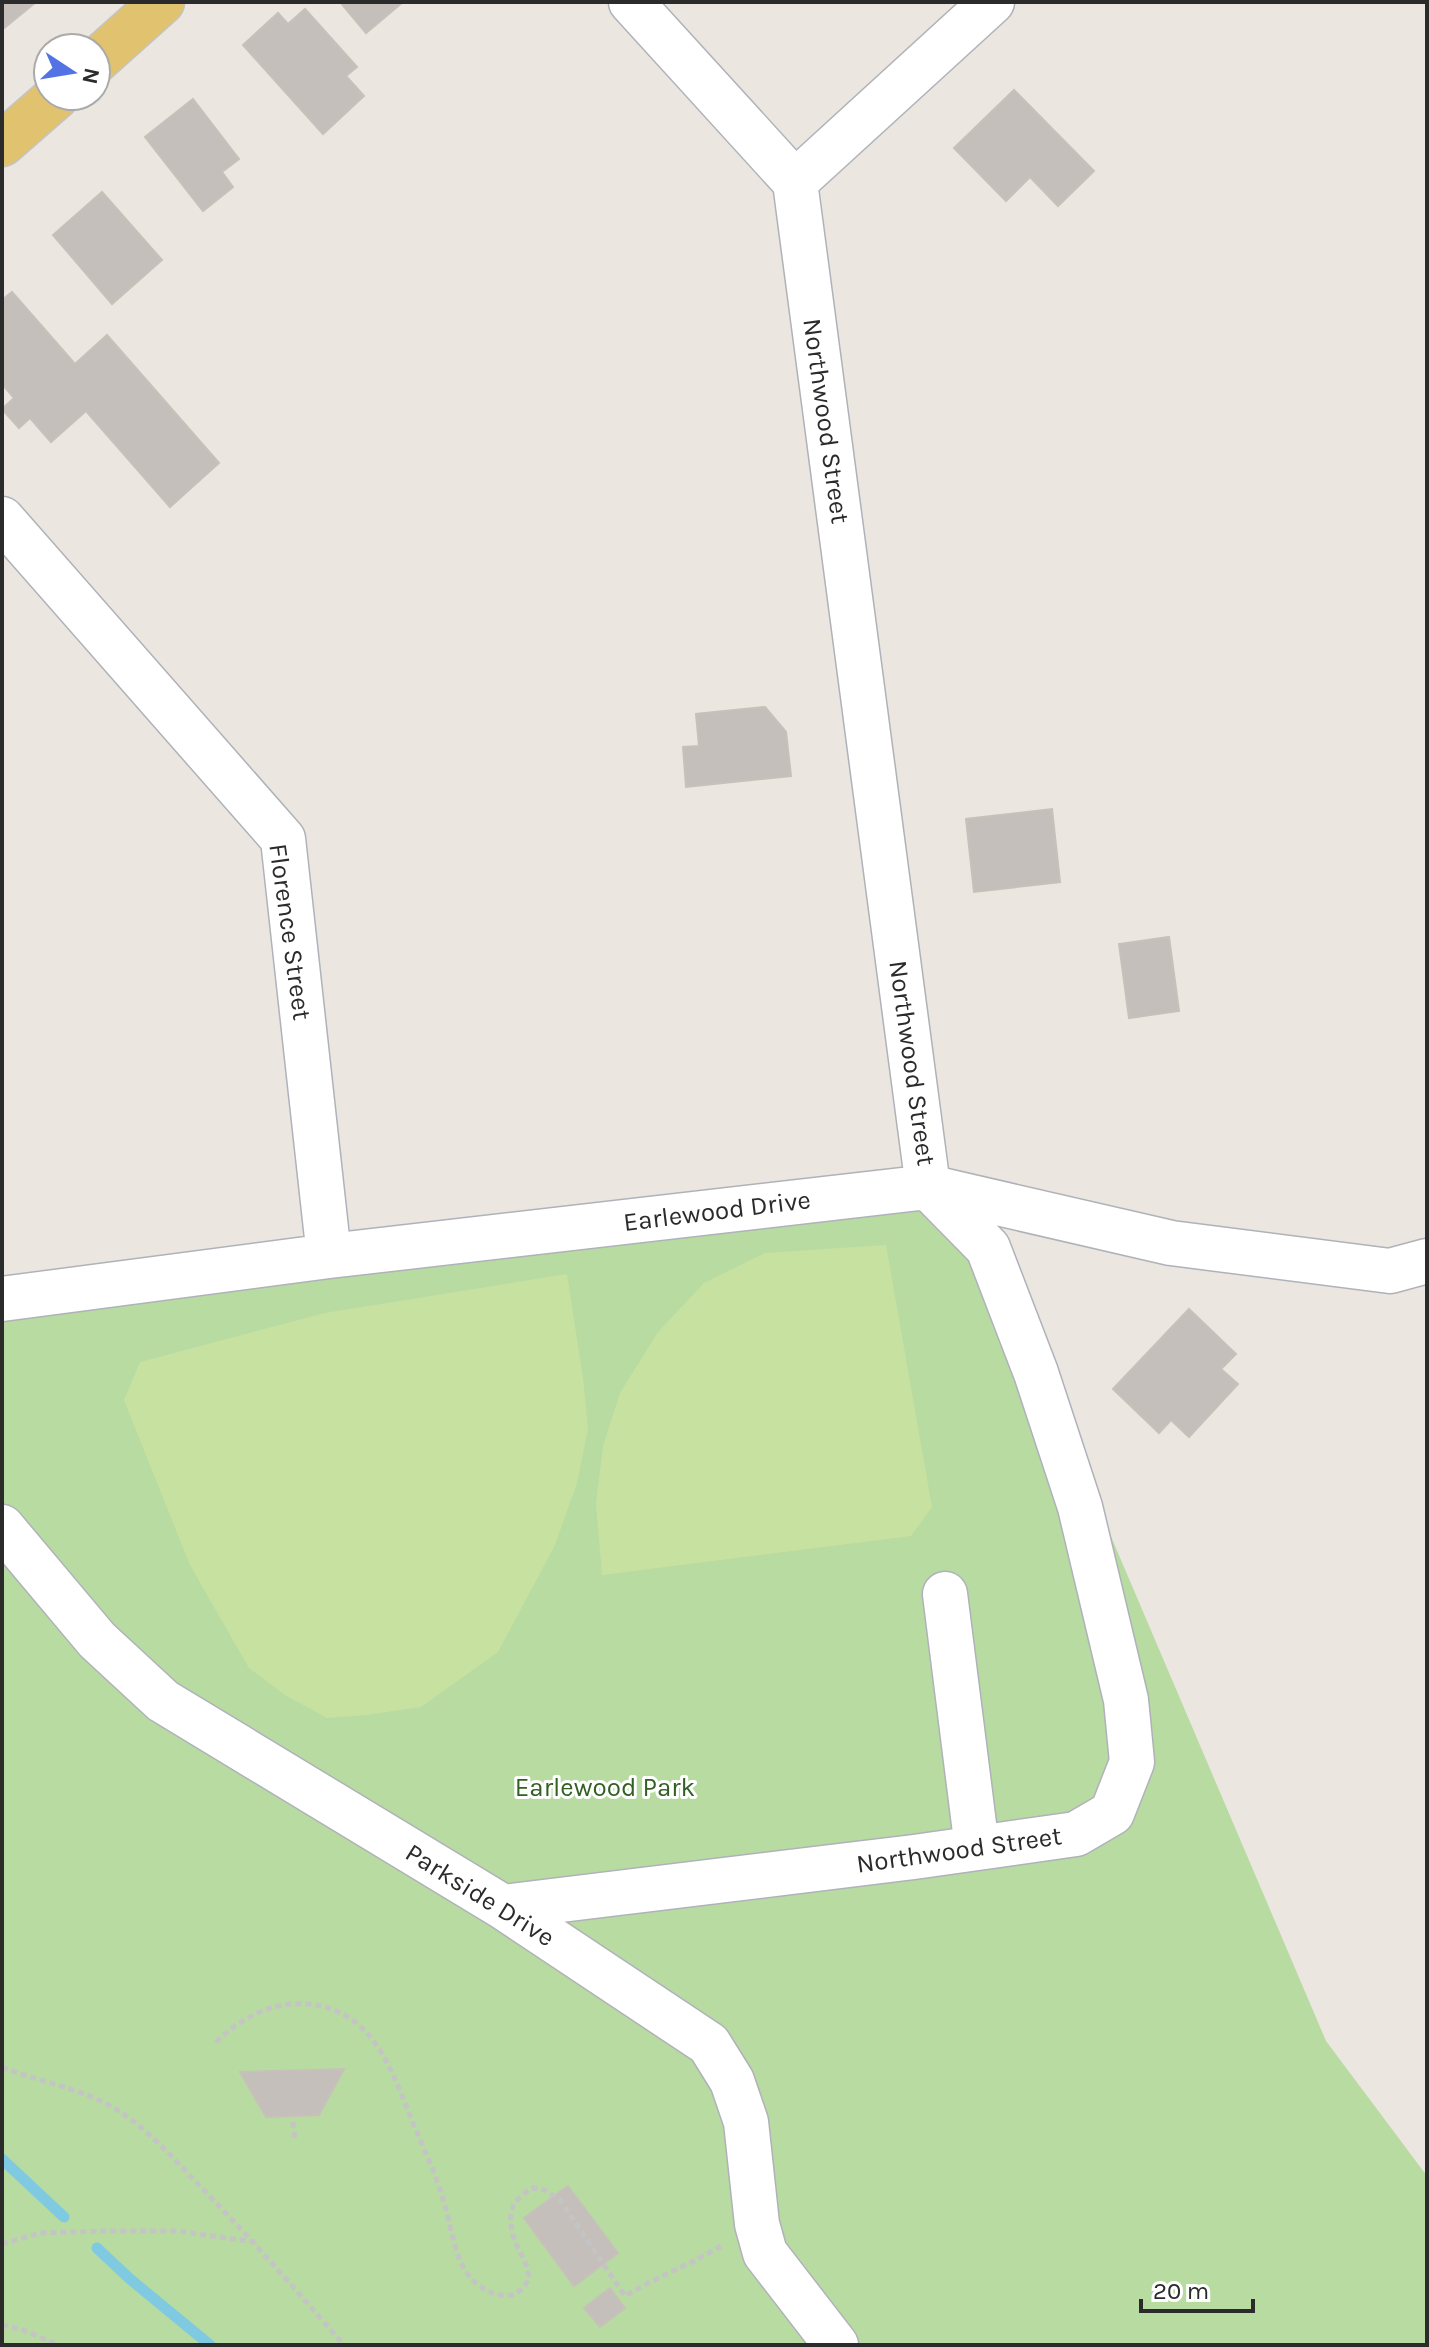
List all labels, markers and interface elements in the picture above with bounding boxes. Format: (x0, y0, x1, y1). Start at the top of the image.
north arrow (32, 32, 112, 112)
text: N (76, 66, 105, 86)
street label: Northwood Street (796, 316, 856, 526)
street label: Florence Street (262, 842, 318, 1022)
street label: Northwood Street (882, 958, 942, 1168)
street label: Earlewood Drive (622, 1184, 812, 1238)
park label: Earlewood Park (515, 1772, 695, 1803)
street label: Northwood Street (854, 1820, 1064, 1880)
street label: Parkside Drive (400, 1837, 560, 1953)
scale bar (1141, 2263, 1253, 2313)
text: 20 m (1153, 2277, 1209, 2305)

